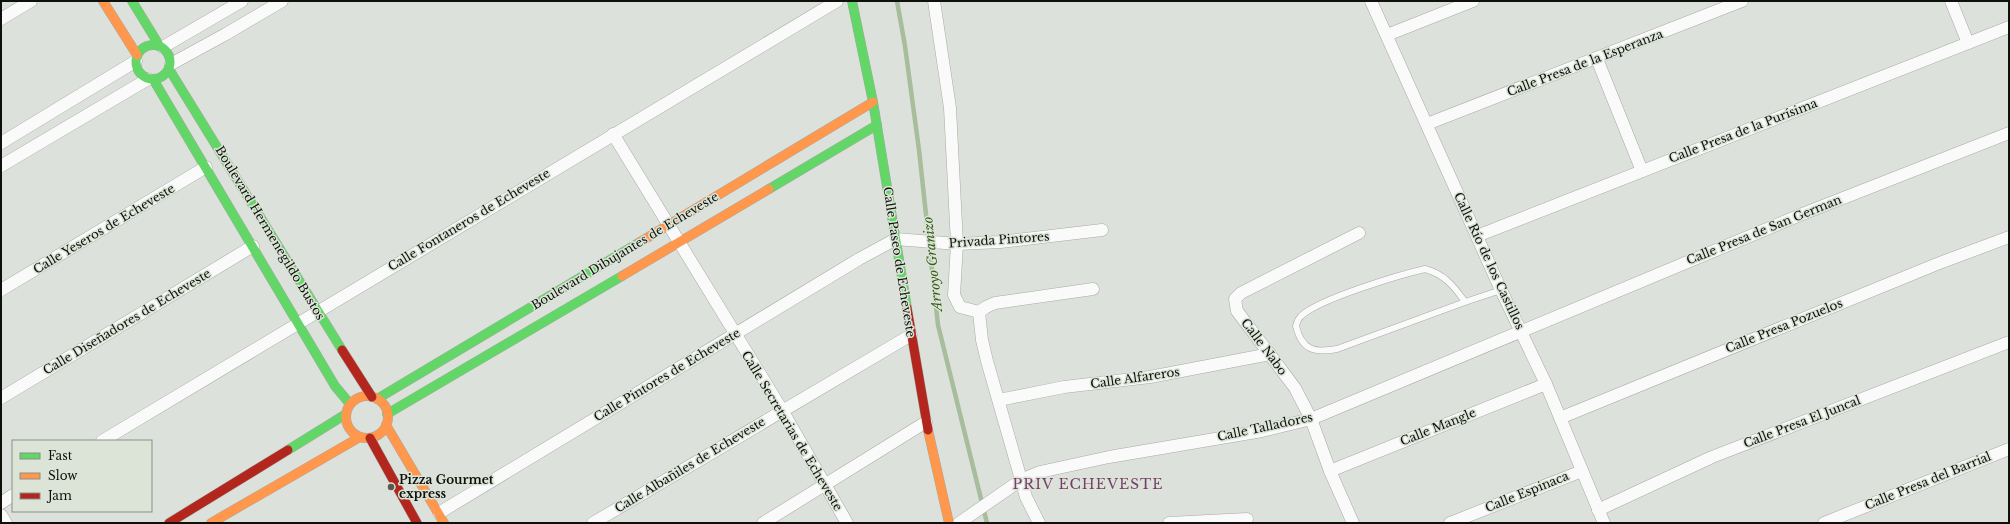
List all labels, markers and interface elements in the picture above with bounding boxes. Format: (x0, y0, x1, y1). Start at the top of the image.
street label: Calle Presa de la Esperanza (1505, 26, 1665, 99)
street label: Calle Presa de la Purísima (1666, 95, 1820, 166)
street label: Boulevard Hermenegildo Bustos (212, 143, 328, 322)
street label: Calle Fontaneros de Echeveste (385, 165, 552, 274)
street label: Calle Yeseros de Echeveste (30, 180, 177, 277)
street label: Calle Paseo de Echeveste (880, 186, 919, 338)
street label: Boulevard Dibujantes de Echeveste (529, 189, 721, 312)
street label: Calle Río de los Castillos (1451, 190, 1528, 332)
street label: Calle Presa de San German (1684, 192, 1844, 268)
water label: Arroyo Granizo (919, 216, 946, 314)
street label: Privada Pintores (948, 229, 1050, 250)
street label: Calle Diseñadores de Echeveste (40, 265, 213, 378)
street label: Calle Presa Pozuelos (1723, 295, 1845, 356)
street label: Calle Nabo (1238, 315, 1291, 378)
street label: Calle Pintores de Echeveste (591, 325, 743, 424)
street label: Calle Secretarias de Echeveste (739, 348, 846, 513)
street label: Calle Alfareros (1089, 364, 1181, 391)
street label: Calle Presa El Juncal (1741, 392, 1863, 451)
street label: Calle Mangle (1398, 404, 1478, 449)
street label: Calle Talladores (1216, 409, 1314, 444)
street label: Calle Albañiles de Echeveste (612, 414, 768, 516)
legend (12, 440, 152, 512)
text: Fast (48, 448, 73, 463)
street label: Calle Presa del Barrial (1863, 448, 1993, 513)
text: Slow (48, 468, 78, 483)
street label: Calle Espinaca (1483, 468, 1571, 515)
place label: Pizza Gourmet express (399, 472, 494, 501)
district label: PRIV ECHEVESTE (1013, 475, 1163, 493)
marker: Pizza Gourmet express (386, 482, 396, 492)
text: Jam (46, 488, 72, 503)

